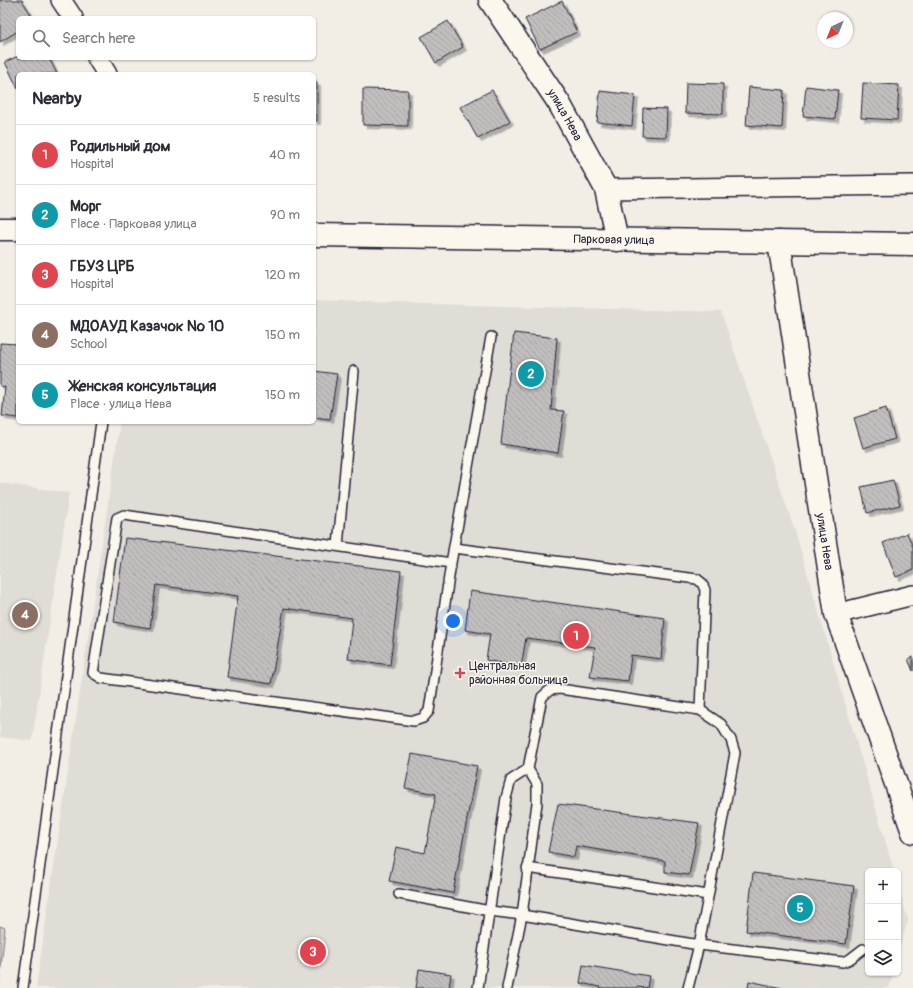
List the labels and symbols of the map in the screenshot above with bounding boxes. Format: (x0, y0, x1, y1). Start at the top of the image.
north arrow (817, 12, 853, 48)
street label: улица Нева (543, 85, 586, 144)
street label: Парковая улица (573, 231, 655, 248)
pin: 2 (518, 359, 544, 389)
street label: улица Нева (813, 511, 837, 571)
pin: 4 (12, 600, 38, 630)
your location (443, 611, 463, 631)
pin: 1 (563, 621, 589, 651)
place label: Центральная районная больница (469, 659, 568, 688)
marker: Центральная районная больница (454, 667, 466, 679)
pin: 5 (787, 893, 813, 923)
pin: 3 (300, 937, 326, 967)

